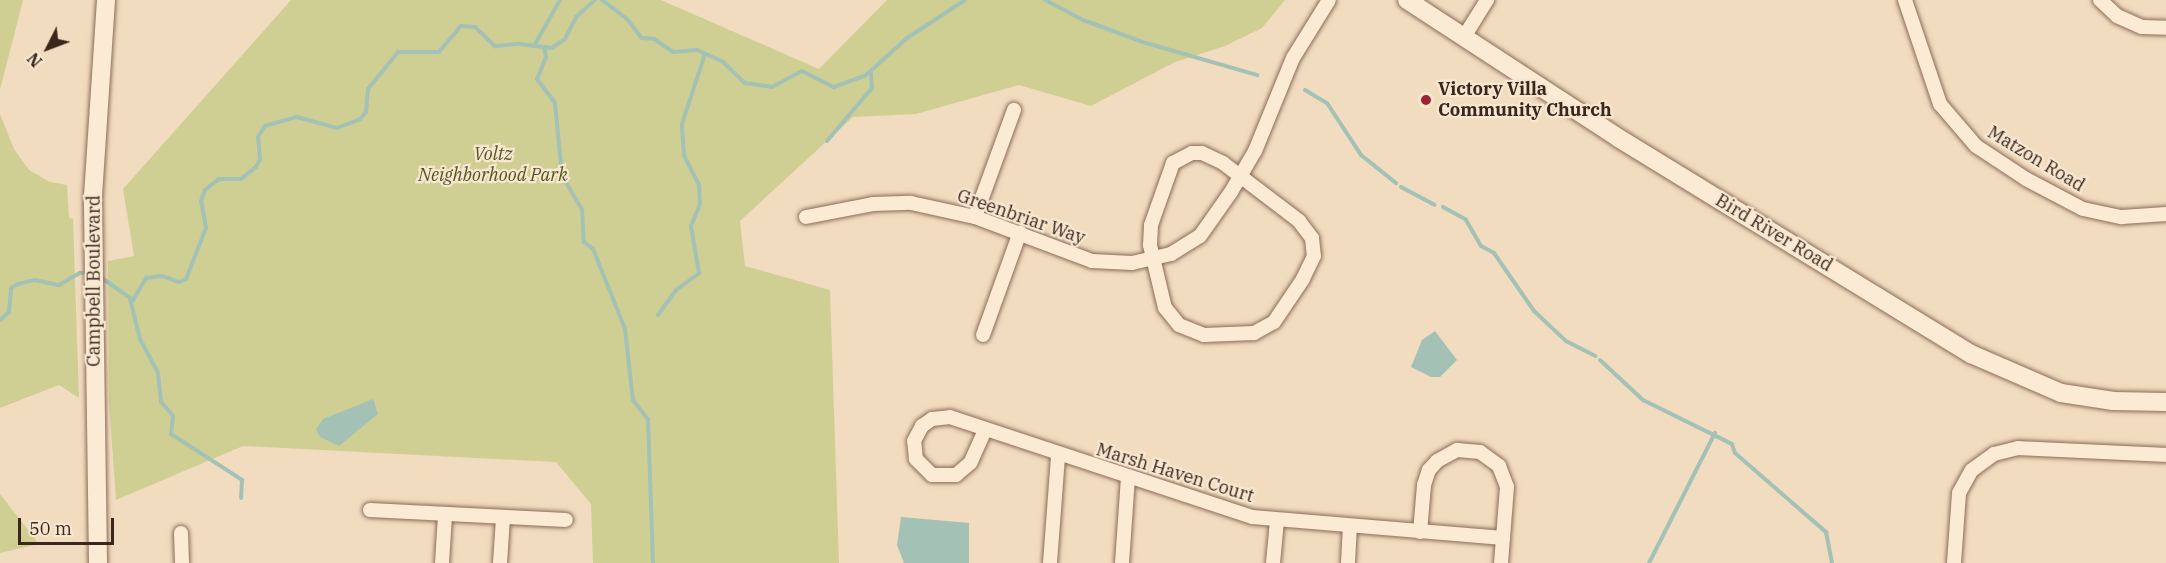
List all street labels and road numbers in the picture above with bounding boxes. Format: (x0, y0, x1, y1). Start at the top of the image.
street label: Matzon Road (1984, 122, 2088, 196)
street label: Greenbriar Way (954, 185, 1088, 249)
street label: Bird River Road (1712, 190, 1836, 276)
street label: Campbell Boulevard (83, 195, 105, 367)
street label: Marsh Haven Court (1094, 439, 1256, 507)

